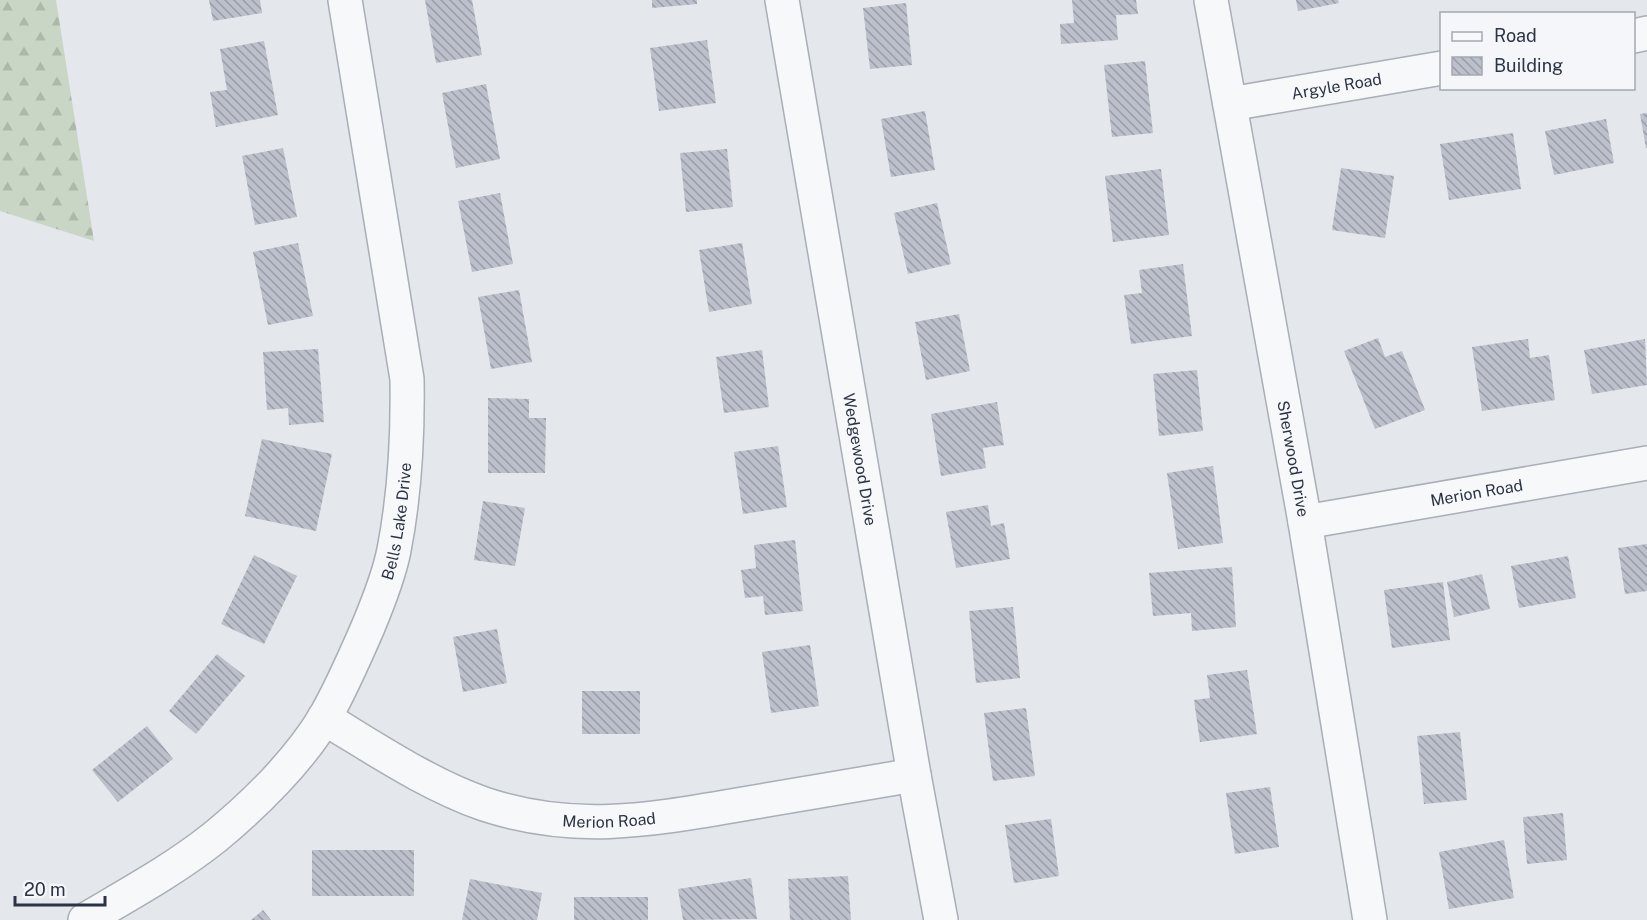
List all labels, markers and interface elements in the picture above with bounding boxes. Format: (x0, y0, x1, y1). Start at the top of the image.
legend (1440, 12, 1635, 90)
text: Road (1494, 25, 1537, 46)
text: Building (1494, 55, 1563, 76)
street label: Argyle Road (1290, 69, 1383, 103)
street label: Wedgewood Drive (840, 392, 881, 527)
street label: Sherwood Drive (1274, 399, 1313, 518)
street label: Bells Lake Drive (377, 462, 415, 582)
street label: Merion Road (1429, 475, 1524, 510)
street label: Merion Road (562, 808, 657, 831)
scale bar (15, 869, 105, 907)
text: 20 m (24, 879, 66, 900)

